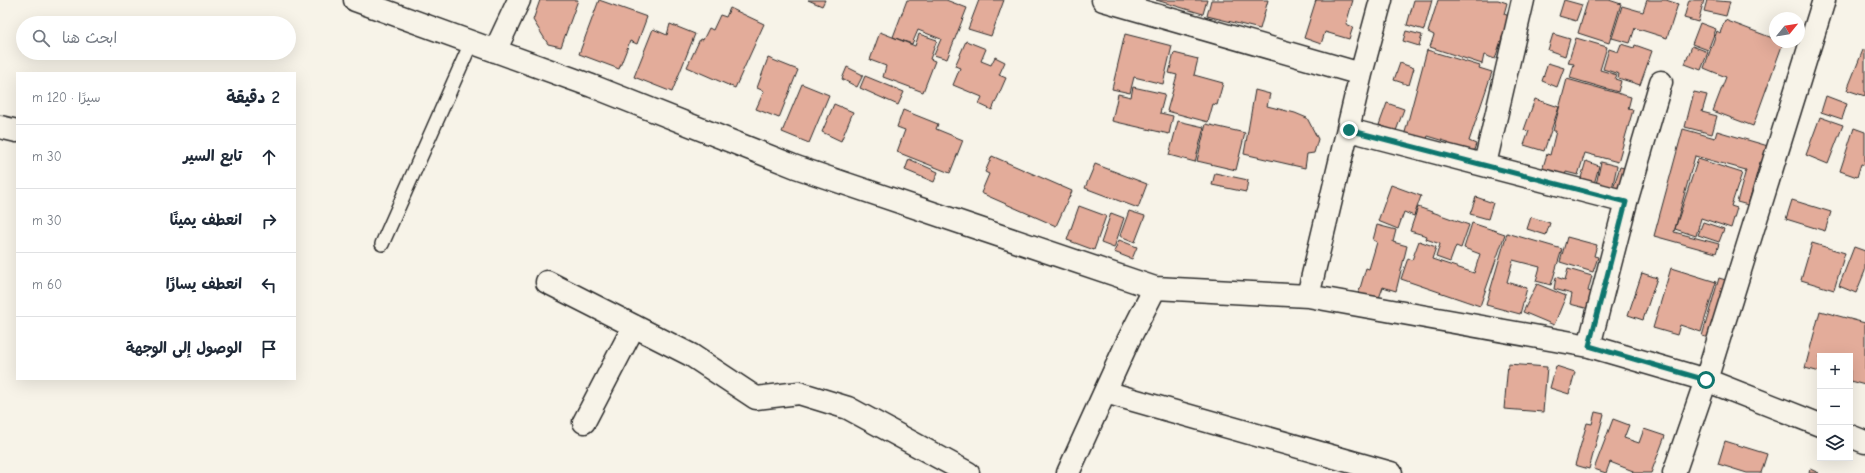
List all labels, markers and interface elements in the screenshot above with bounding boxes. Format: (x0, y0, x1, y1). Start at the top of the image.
north arrow (1769, 12, 1805, 48)
search box (16, 16, 296, 60)
icon: search (30, 27, 52, 49)
text: ابحث هنا (62, 29, 117, 47)
text: 2 دقيقة (226, 88, 280, 107)
text: سيرًا · 120 m (32, 90, 101, 105)
route end (1340, 121, 1358, 139)
icon: ahead (258, 146, 280, 168)
text: تابع السير (183, 147, 242, 165)
text: 30 m (32, 149, 62, 164)
icon: right (258, 210, 280, 232)
text: انعطف يمينًا (170, 211, 242, 229)
text: 30 m (32, 213, 62, 228)
icon: left (258, 274, 280, 296)
text: انعطف يسارًا (166, 275, 242, 293)
text: 60 m (32, 277, 62, 292)
icon: arrive (258, 338, 280, 360)
text: الوصول إلى الوجهة (126, 339, 242, 357)
map controls (1817, 353, 1853, 461)
button: + (1817, 353, 1853, 389)
route start (1697, 371, 1715, 389)
button: − (1817, 389, 1853, 425)
button: layers (1817, 425, 1853, 461)

